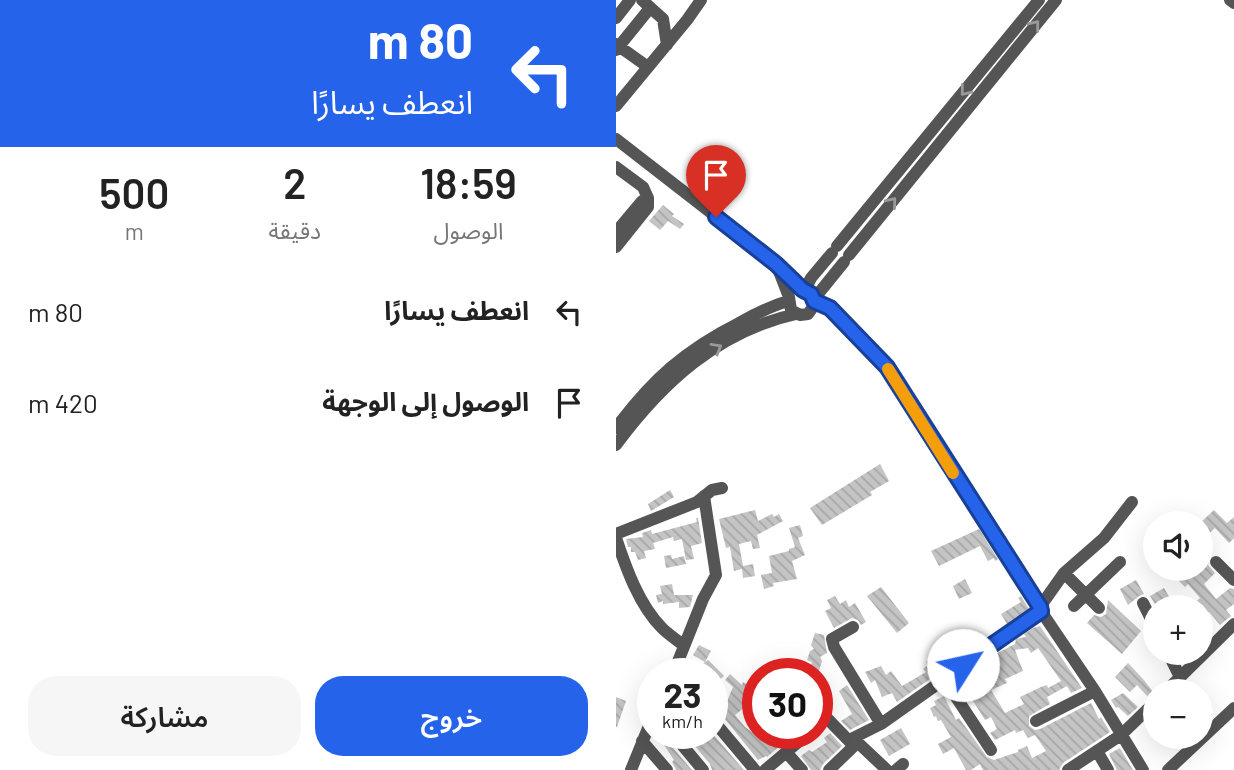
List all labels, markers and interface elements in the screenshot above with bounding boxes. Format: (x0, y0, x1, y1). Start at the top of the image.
text: 80 m (368, 10, 473, 69)
one-way arrow (1027, 21, 1040, 33)
icon: left (497, 28, 588, 119)
text: انعطف يسارًا (311, 82, 473, 120)
one-way arrow (961, 82, 973, 95)
pin (686, 145, 746, 217)
icon: arrive (697, 156, 735, 194)
text: 2 (283, 157, 306, 207)
text: 18:59 (420, 157, 517, 207)
text: 500 (99, 167, 169, 217)
one-way arrow (884, 198, 897, 210)
text: دقيقة (269, 216, 321, 244)
text: الوصول (434, 216, 503, 244)
text: m (125, 217, 144, 245)
icon: left (550, 293, 588, 331)
text: انعطف يسارًا (384, 294, 529, 325)
text: 80 m (28, 296, 83, 327)
one-way arrow (710, 343, 722, 356)
icon: arrive (550, 384, 588, 422)
text: الوصول إلى الوجهة (322, 385, 529, 416)
text: 420 m (28, 387, 98, 418)
map controls (1143, 511, 1213, 749)
button: sound (1143, 511, 1213, 581)
button: + (1143, 595, 1213, 665)
position arrow (926, 628, 1000, 702)
speed limit sign: 30 (742, 658, 833, 749)
text: 23 (663, 673, 702, 715)
button: مشاركة (28, 676, 301, 756)
button: خروج (315, 676, 588, 756)
button: − (1143, 679, 1213, 749)
text: km/h (662, 710, 703, 732)

